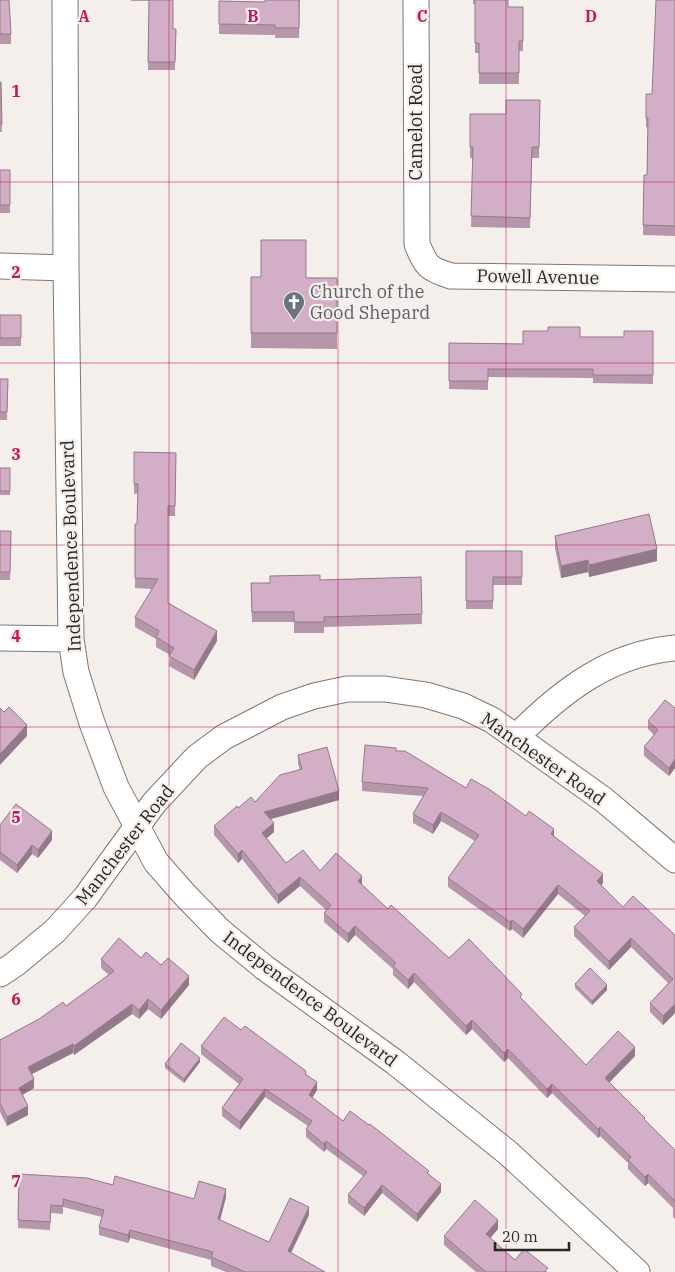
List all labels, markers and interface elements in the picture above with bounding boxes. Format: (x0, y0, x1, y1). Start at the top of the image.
text: A (78, 6, 90, 26)
text: B (247, 6, 259, 26)
text: C (417, 6, 427, 26)
text: D (585, 6, 597, 26)
street label: Camelot Road (404, 63, 427, 181)
text: 1 (11, 81, 21, 101)
text: 2 (11, 262, 21, 282)
street label: Powell Avenue (476, 264, 600, 289)
place label: Church of the Good Shepard (310, 280, 430, 324)
church icon: Church of the Good Shepard (282, 290, 306, 321)
street label: Independence Boulevard (55, 440, 86, 652)
text: 3 (11, 444, 21, 464)
text: 4 (11, 626, 21, 646)
street label: Manchester Road (477, 707, 610, 810)
street label: Manchester Road (70, 780, 179, 910)
text: 5 (11, 807, 21, 827)
street label: Independence Boulevard (219, 926, 402, 1072)
text: 6 (11, 989, 21, 1009)
text: 7 (11, 1171, 21, 1191)
scale bar (495, 1220, 569, 1252)
text: 20 m (502, 1227, 538, 1246)

